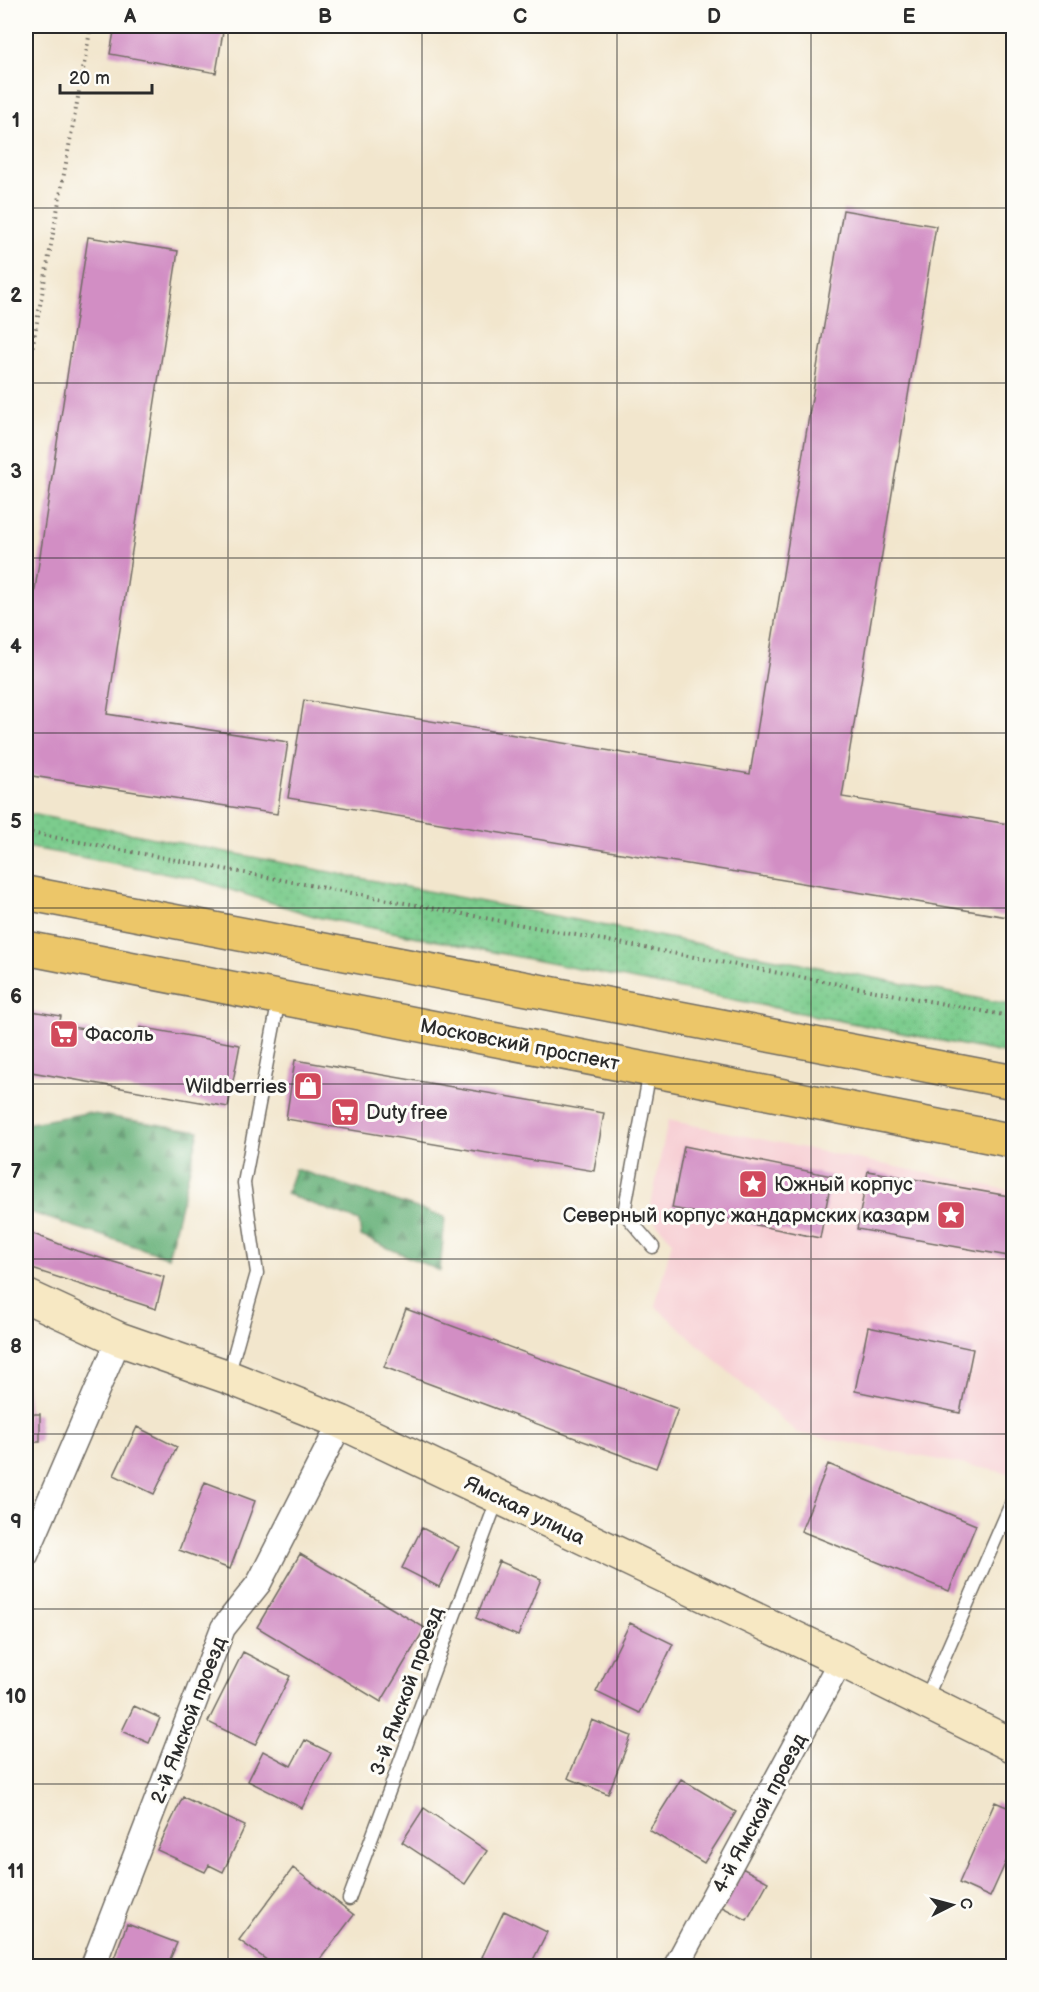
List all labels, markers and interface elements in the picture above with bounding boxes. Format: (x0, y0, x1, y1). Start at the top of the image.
text: A (123, 5, 137, 29)
text: B (318, 5, 332, 29)
text: C (513, 5, 527, 29)
text: D (707, 5, 721, 29)
text: E (903, 5, 916, 29)
scale bar (60, 57, 152, 95)
text: 20 m (69, 68, 110, 89)
text: 1 (12, 109, 20, 133)
text: 2 (10, 284, 22, 308)
text: 3 (10, 460, 22, 484)
text: 4 (10, 635, 22, 659)
text: 5 (10, 810, 22, 834)
text: 6 (10, 985, 22, 1009)
street label: Московский проспект (418, 1014, 622, 1076)
supermarket icon: Фасоль (48, 1018, 80, 1050)
place label: Фасоль (85, 1023, 154, 1047)
shop icon: Wildberries (292, 1070, 324, 1102)
place label: Wildberries (185, 1075, 287, 1099)
supermarket icon: Duty free (329, 1096, 361, 1128)
place label: Duty free (366, 1101, 448, 1125)
text: 7 (10, 1160, 22, 1184)
place icon: Южный корпус (737, 1168, 769, 1200)
place label: Южный корпус (774, 1173, 913, 1197)
place icon: Северный корпус жандармских казарм (935, 1199, 967, 1231)
place label: Северный корпус жандармских казарм (563, 1204, 930, 1228)
text: 8 (10, 1335, 22, 1359)
street label: Ямская улица (460, 1471, 589, 1550)
text: 9 (10, 1510, 22, 1534)
street label: 3-й Ямской проезд (365, 1604, 449, 1779)
street label: 2-й Ямской проезд (146, 1634, 232, 1807)
text: 10 (6, 1685, 26, 1709)
street label: 4-й Ямской проезд (708, 1730, 812, 1897)
text: 11 (8, 1860, 24, 1884)
north arrow (922, 1875, 982, 1935)
text: С (955, 1897, 975, 1910)

